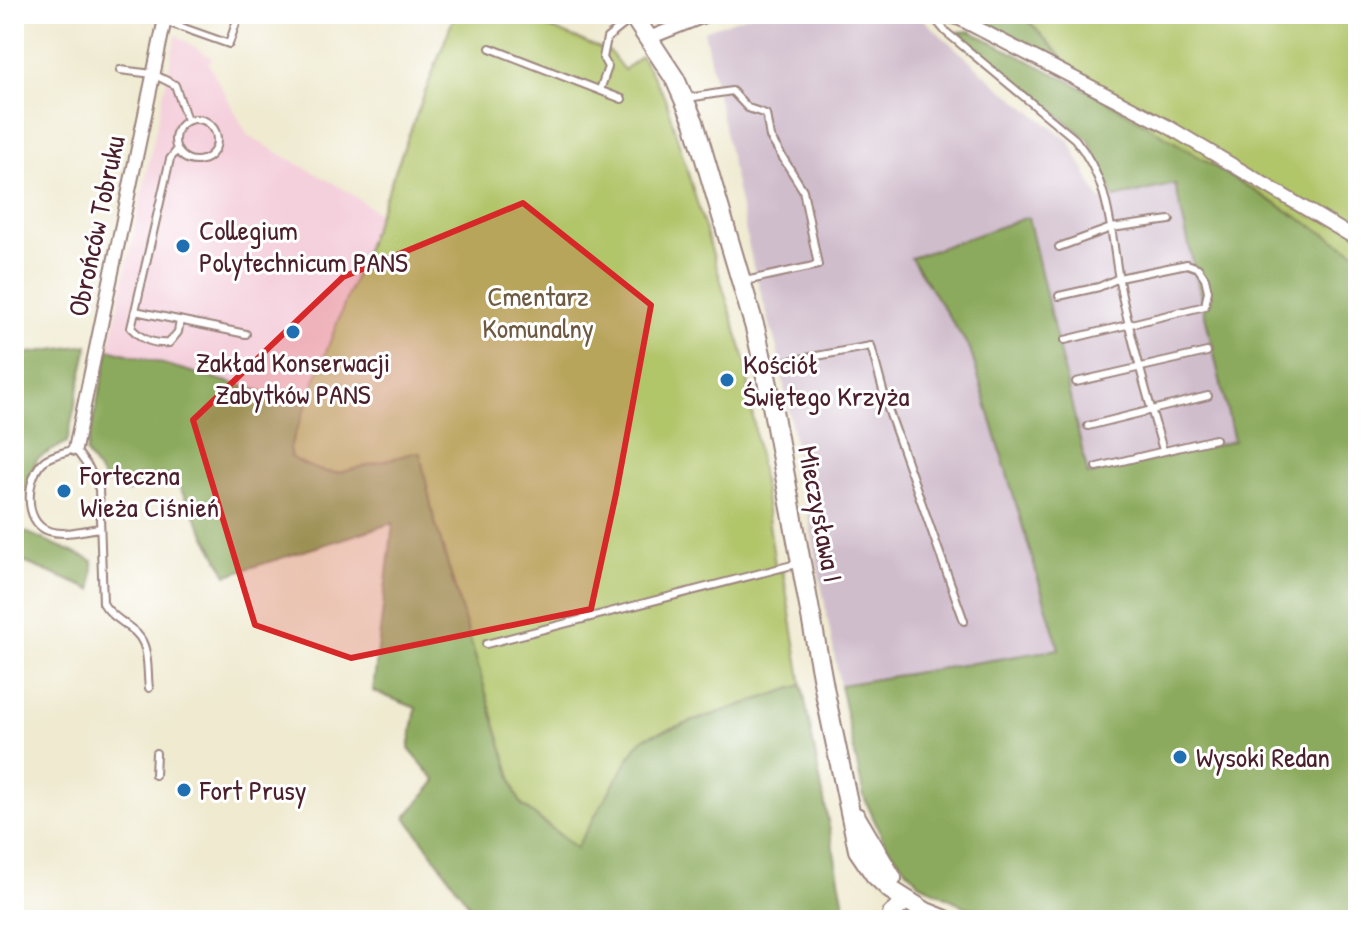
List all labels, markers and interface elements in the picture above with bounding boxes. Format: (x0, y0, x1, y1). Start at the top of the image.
street label: Obrońców Tobruku (58, 132, 134, 320)
place label: Collegium Polytechnicum PANS (199, 211, 408, 281)
marker: Collegium Polytechnicum PANS (174, 237, 192, 255)
park label: Cmentarz Komunalny (482, 277, 594, 347)
marker: Zakład Konserwacji Zabytków PANS (284, 323, 302, 341)
place label: Zakład Konserwacji Zabytków PANS (196, 343, 390, 413)
place label: Kościół Świętego Krzyża (743, 345, 909, 415)
marker: Kościół Świętego Krzyża (718, 371, 736, 389)
street label: Mieczysława I (789, 443, 853, 585)
place label: Forteczna Wieża Ciśnień (79, 456, 219, 526)
marker: Forteczna Wieża Ciśnień (55, 482, 73, 500)
place label: Wysoki Redan (1196, 738, 1330, 776)
marker: Wysoki Redan (1171, 748, 1189, 766)
place label: Fort Prusy (199, 771, 307, 809)
marker: Fort Prusy (175, 781, 193, 799)

